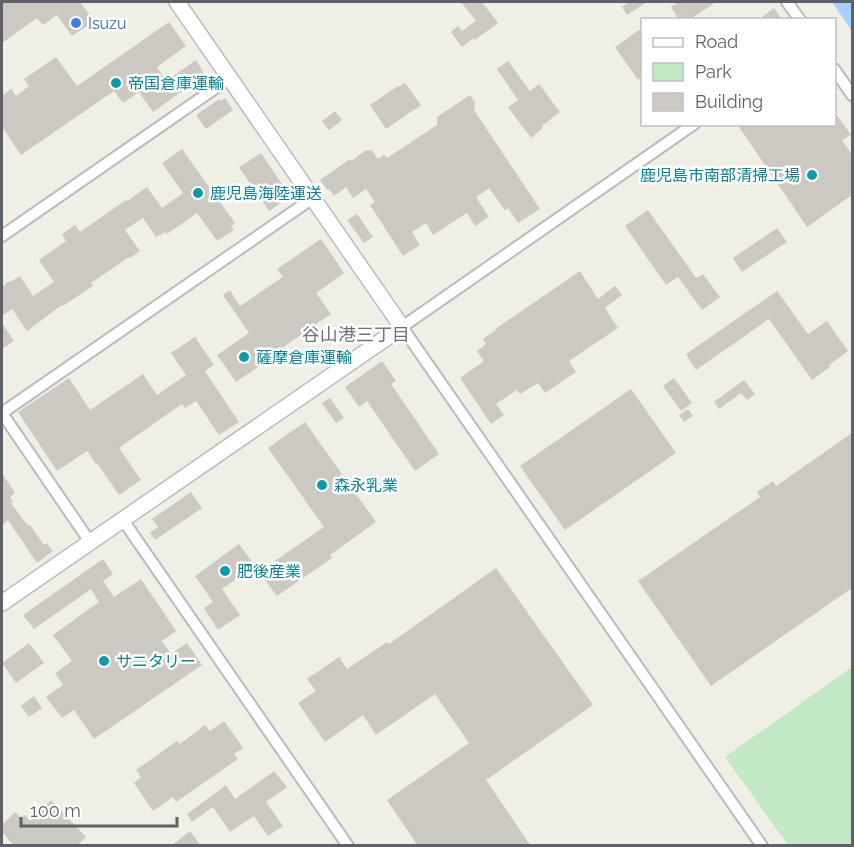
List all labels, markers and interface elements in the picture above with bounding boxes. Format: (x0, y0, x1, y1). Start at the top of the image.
place label: Isuzu (88, 14, 127, 33)
marker: Isuzu (69, 16, 83, 30)
legend (641, 18, 836, 126)
text: Road (695, 31, 738, 52)
text: Park (695, 61, 732, 82)
place label: 帝国倉庫運輸 (128, 74, 224, 93)
marker: 帝国倉庫運輸 (109, 76, 123, 90)
text: Building (695, 91, 763, 112)
place label: 鹿児島市南部清掃工場 (640, 166, 800, 185)
marker: 鹿児島市南部清掃工場 (805, 168, 819, 182)
place label: 鹿児島海陸運送 (210, 184, 322, 203)
marker: 鹿児島海陸運送 (191, 186, 205, 200)
district label: 谷山港三丁目 (302, 324, 410, 345)
place label: 薩摩倉庫運輸 (256, 348, 352, 367)
marker: 薩摩倉庫運輸 (237, 350, 251, 364)
place label: 森永乳業 (334, 476, 398, 495)
marker: 森永乳業 (315, 478, 329, 492)
place label: 肥後産業 (237, 562, 301, 581)
marker: 肥後産業 (218, 564, 232, 578)
place label: サニタリー (116, 652, 196, 671)
marker: サニタリー (97, 654, 111, 668)
scale bar (21, 790, 177, 828)
text: 100 m (30, 800, 81, 821)

